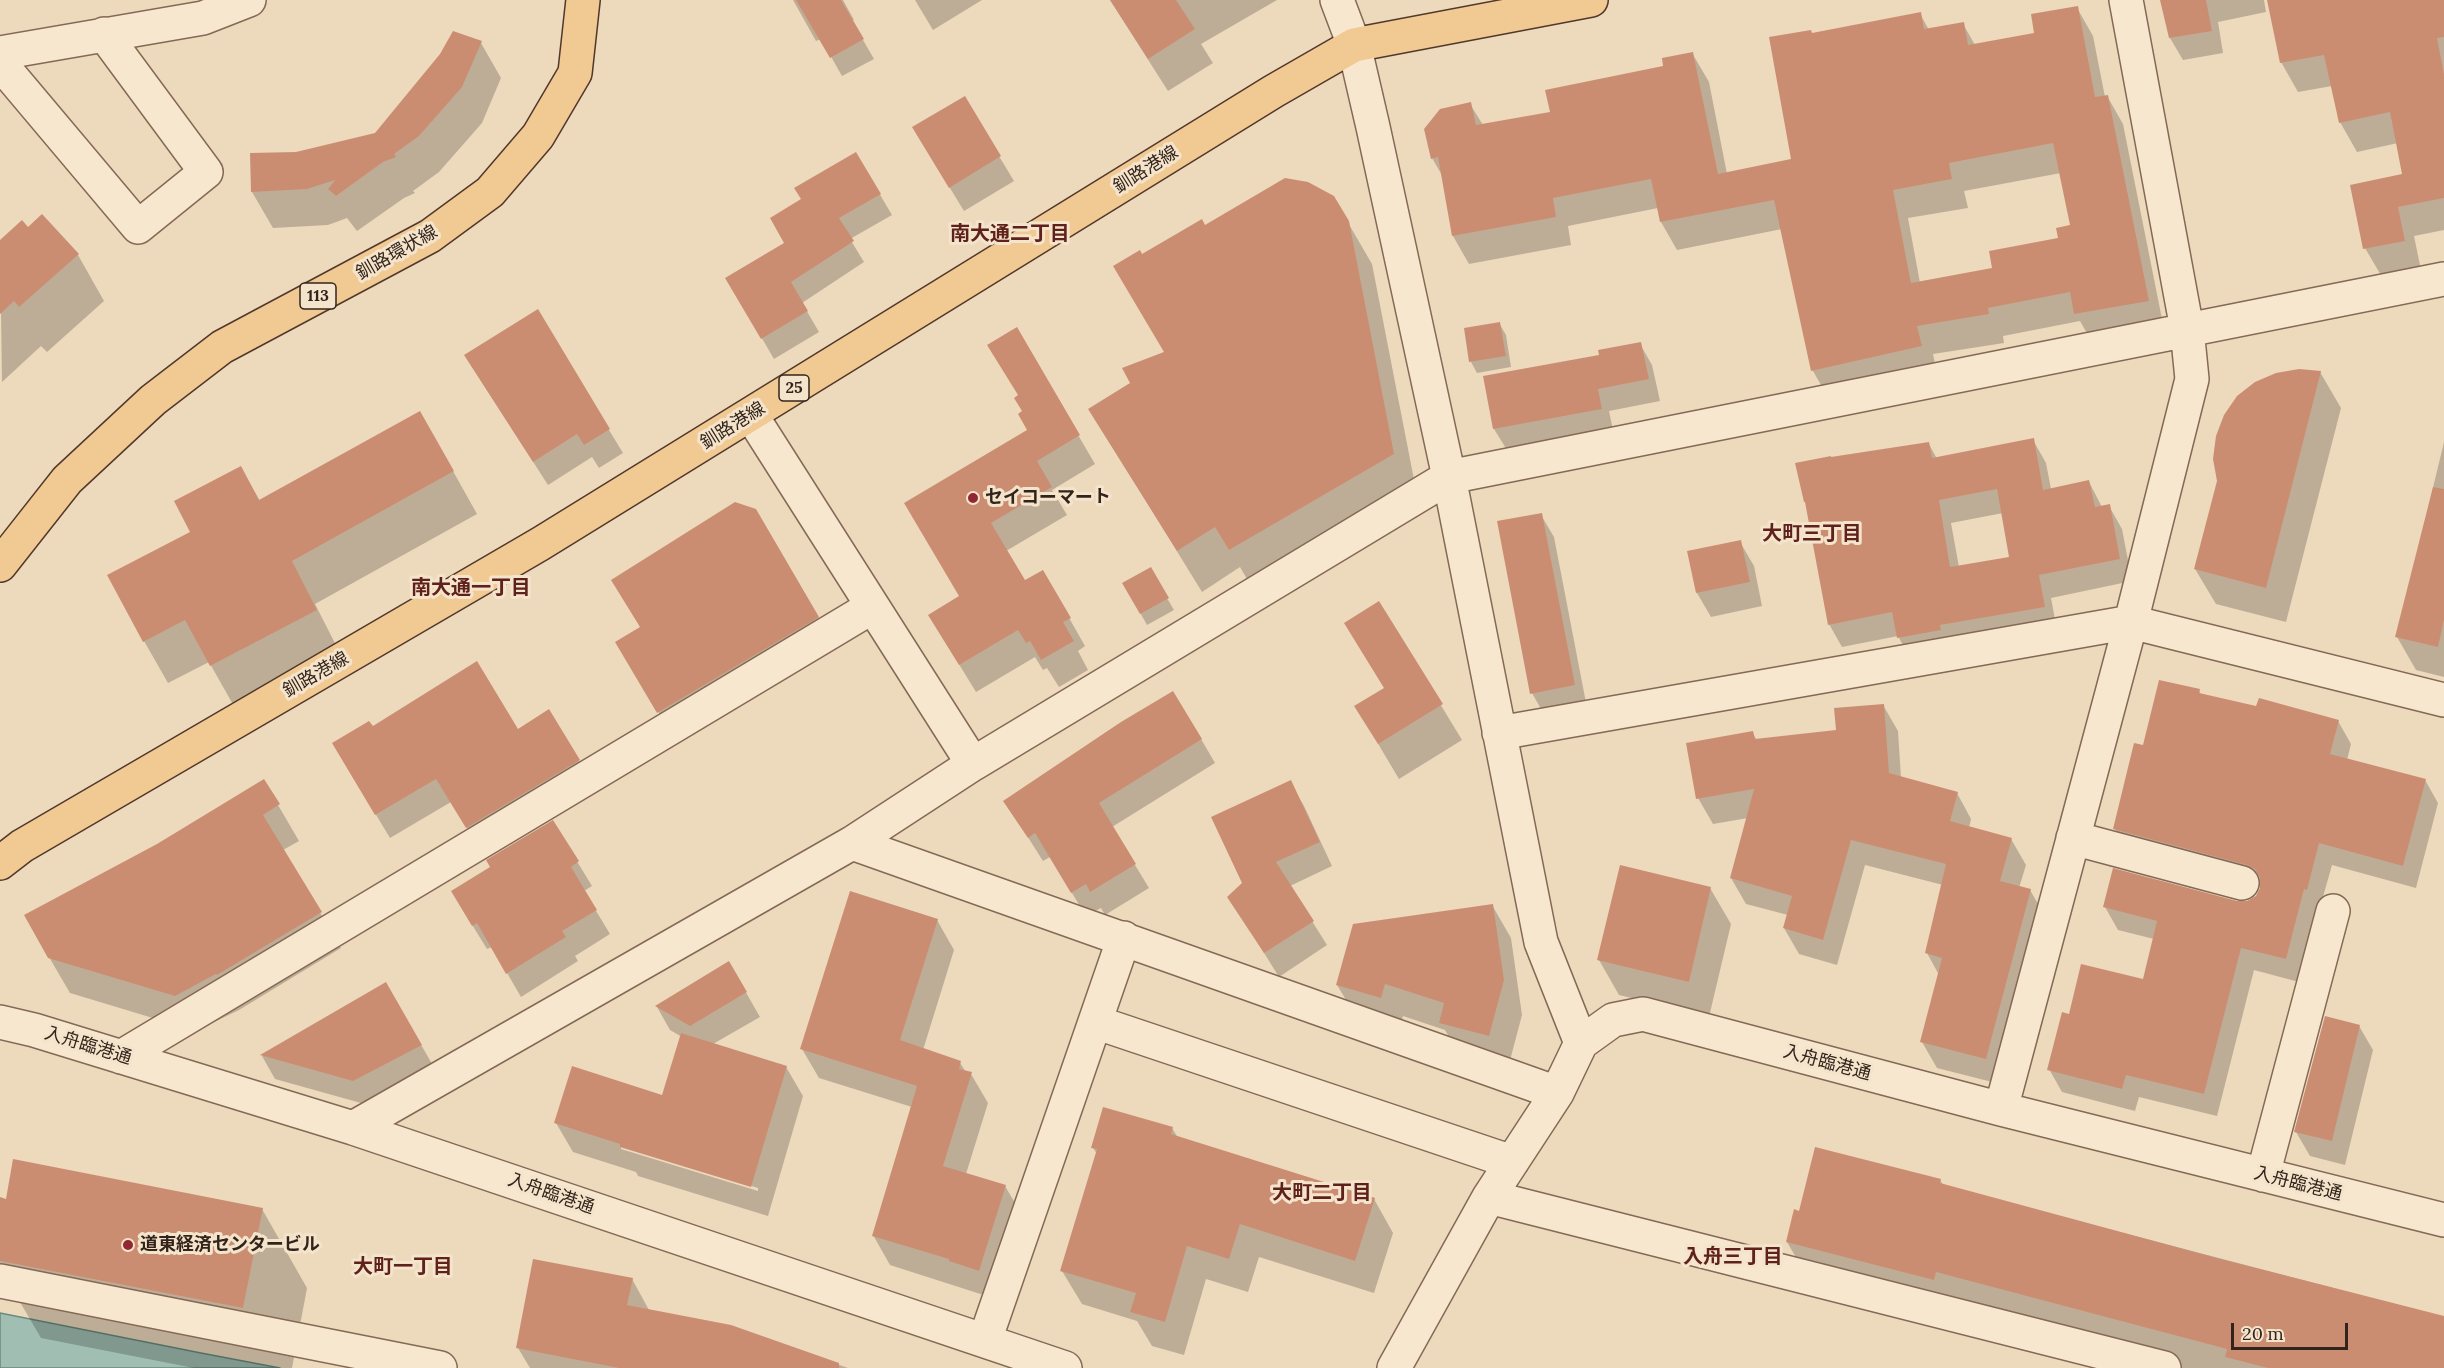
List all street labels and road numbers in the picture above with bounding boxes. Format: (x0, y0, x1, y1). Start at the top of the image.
street label: 釧路港線 (1110, 142, 1182, 198)
street label: 釧路環状線 (353, 221, 441, 285)
road number: 113 (300, 283, 336, 309)
road number: 25 (779, 375, 809, 401)
street label: 釧路港線 (697, 398, 769, 454)
street label: 釧路港線 (279, 648, 353, 702)
street label: 入舟臨港通 (42, 1023, 134, 1069)
street label: 入舟臨港通 (1781, 1041, 1873, 1085)
street label: 入舟臨港通 (2252, 1163, 2344, 1205)
street label: 入舟臨港通 (505, 1169, 597, 1219)

